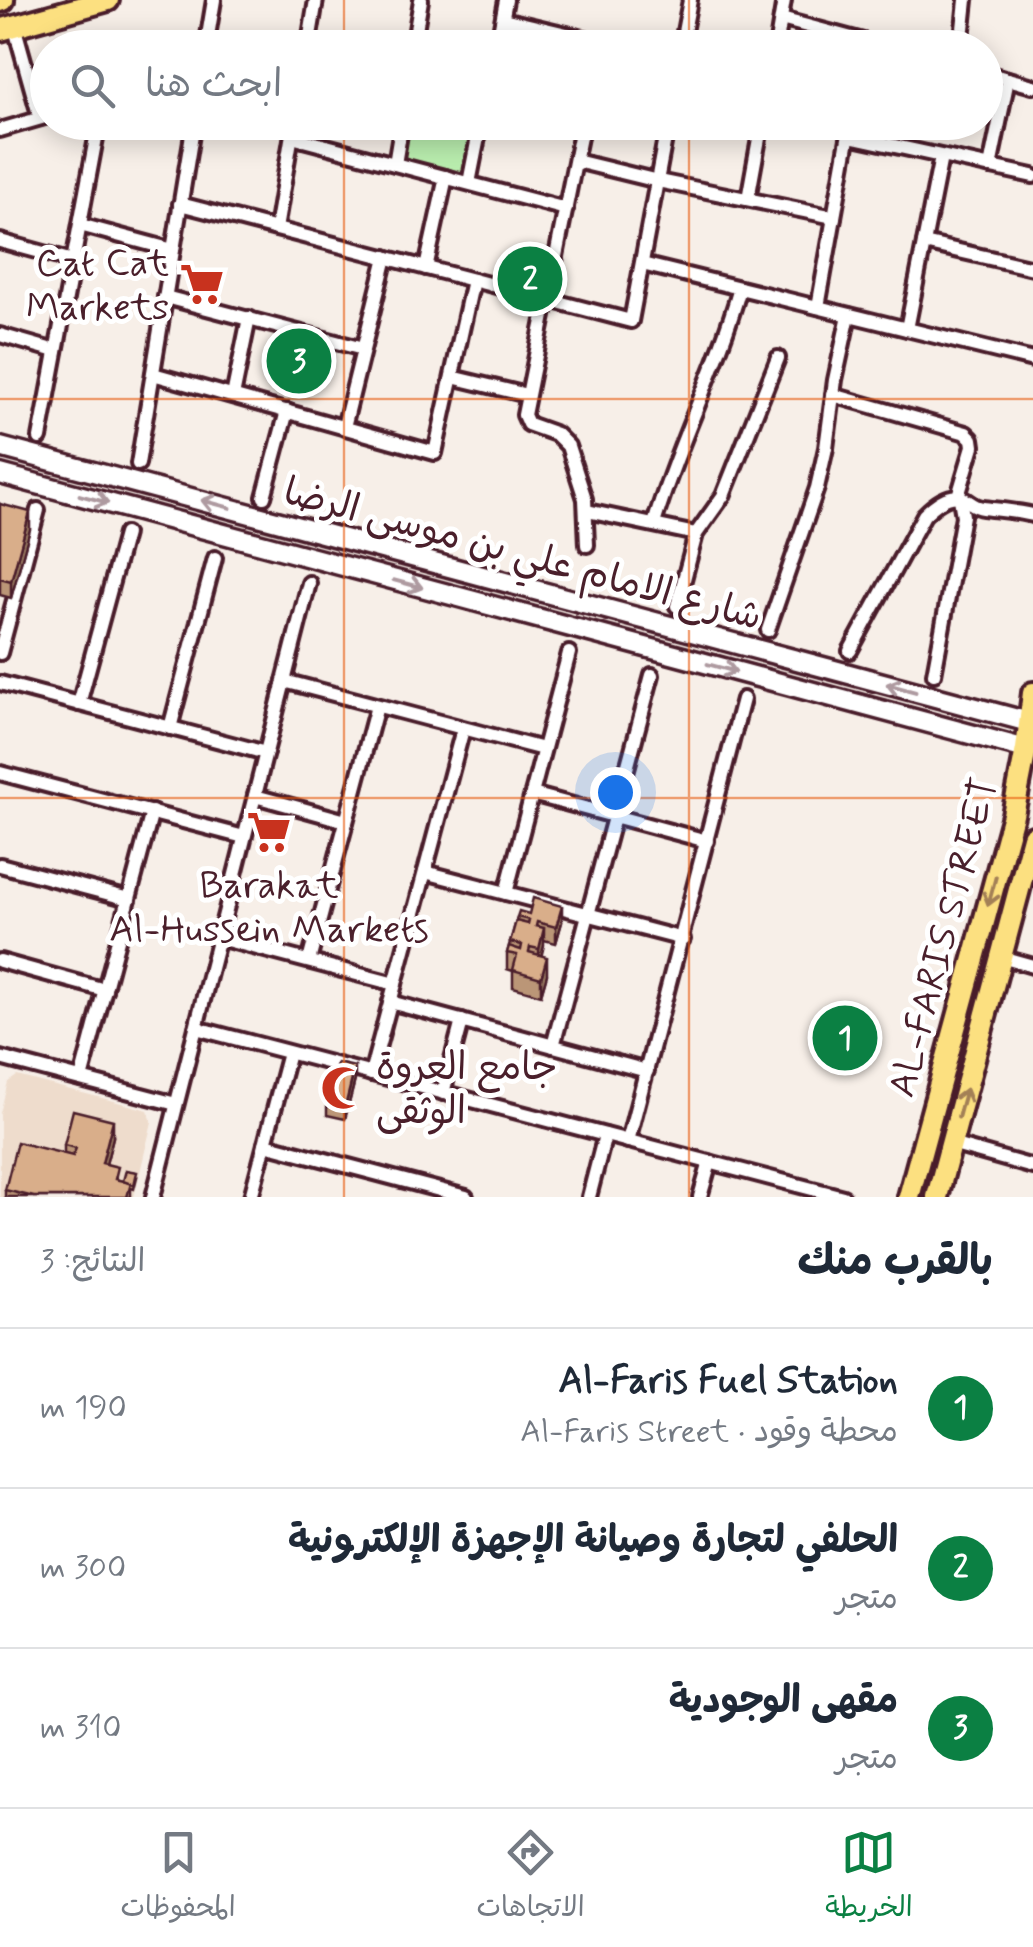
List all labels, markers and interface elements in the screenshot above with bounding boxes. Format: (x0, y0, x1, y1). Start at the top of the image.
search box (30, 30, 1003, 140)
icon: search (65, 58, 120, 113)
text: ابحث هنا (145, 61, 282, 110)
place label: Cat Cat Markets (26, 240, 169, 333)
pin: 2 (498, 242, 562, 316)
supermarket icon: Cat Cat Markets (178, 260, 226, 308)
pin: 3 (266, 324, 332, 398)
street label: شارع الامام علي بن موسى الرضا (276, 468, 767, 649)
one-way arrow (78, 491, 109, 510)
one-way arrow (200, 494, 232, 513)
one-way arrow (392, 575, 423, 594)
one-way arrow (706, 659, 737, 678)
one-way arrow (886, 678, 917, 696)
your location (590, 767, 641, 818)
street label: AL-FARIS STREET (878, 773, 1011, 1103)
supermarket icon: Barakat Al-Hussein Markets (245, 808, 293, 856)
place label: Barakat Al-Hussein Markets (109, 862, 429, 955)
one-way arrow (982, 875, 1000, 907)
pin: 1 (812, 1000, 878, 1076)
place label: جامع العروة الوثقى (376, 1044, 558, 1137)
mosque icon: جامع العروة الوثقى (319, 1064, 367, 1112)
one-way arrow (954, 1088, 973, 1119)
text: بالقرب منك (797, 1235, 993, 1290)
text: النتائج: 3 (40, 1241, 145, 1283)
text: Al-Faris Fuel Station (559, 1357, 898, 1406)
text: 190 m (40, 1387, 127, 1429)
text: 1 (953, 1387, 968, 1429)
text: محطة وقود · Al-Faris Street (520, 1411, 898, 1453)
text: الحلفي لتجارة وصيانة الإجهزة الإلكترونية (288, 1517, 898, 1566)
text: 300 m (40, 1547, 126, 1589)
text: 2 (953, 1547, 968, 1589)
text: متجر (835, 1578, 898, 1620)
text: مقهى الوجودية (669, 1677, 898, 1726)
text: 310 m (40, 1707, 122, 1749)
text: 3 (953, 1707, 968, 1749)
text: متجر (835, 1738, 898, 1780)
tab: المحفوظات (120, 1825, 236, 1931)
tab: الاتجاهات (476, 1825, 585, 1931)
tab: الخريطة (825, 1825, 913, 1931)

